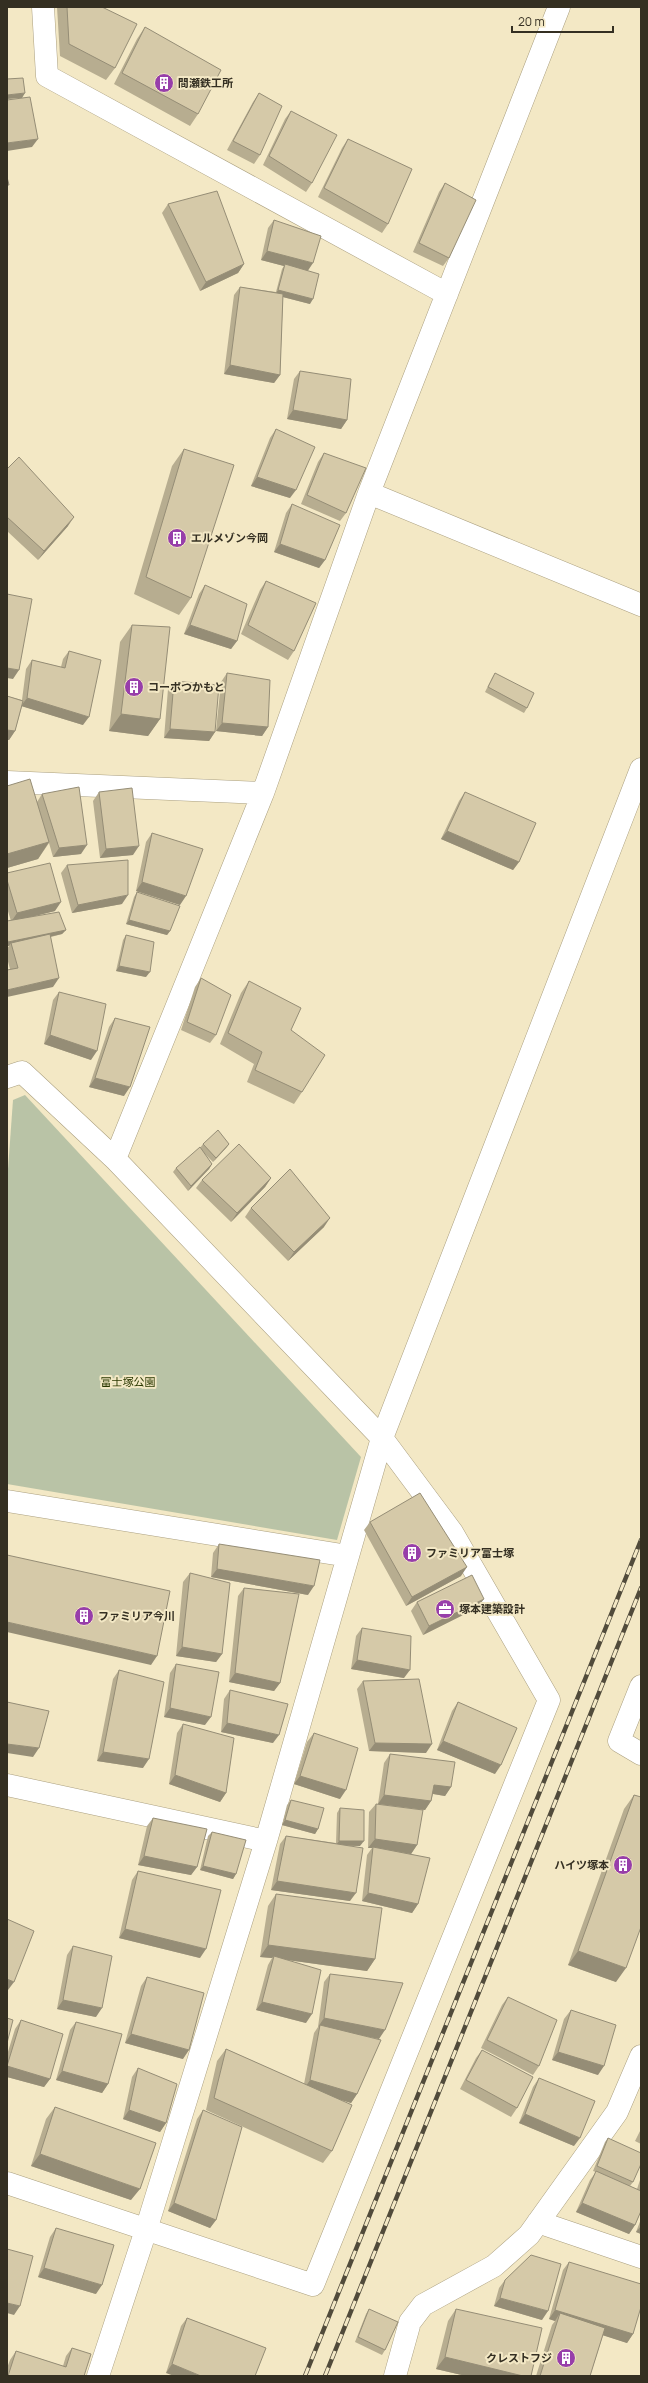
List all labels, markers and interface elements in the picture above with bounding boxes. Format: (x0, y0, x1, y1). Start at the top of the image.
scale bar (512, 8, 613, 34)
text: 20 m (518, 13, 545, 30)
building icon: 間瀬鉄工所 (153, 72, 175, 94)
place label: 間瀬鉄工所 (178, 75, 233, 90)
building icon: エルメゾン今岡 (166, 527, 188, 549)
place label: エルメゾン今岡 (191, 530, 268, 545)
building icon: コーポつかもと (123, 676, 145, 698)
place label: コーポつかもと (148, 679, 225, 694)
park label: 富士塚公園 (101, 1374, 156, 1389)
building icon: ファミリア富士塚 (401, 1542, 423, 1564)
place label: ファミリア富士塚 (426, 1545, 515, 1560)
office icon: 塚本建築設計 (434, 1598, 456, 1620)
place label: 塚本建築設計 (459, 1601, 525, 1616)
building icon: ファミリア今川 (73, 1605, 95, 1627)
place label: ファミリア今川 (98, 1608, 175, 1623)
building icon: ハイツ塚本 (612, 1854, 634, 1876)
place label: ハイツ塚本 (554, 1857, 609, 1872)
building icon: クレストフジ (555, 2347, 577, 2369)
place label: クレストフジ (486, 2350, 552, 2365)

